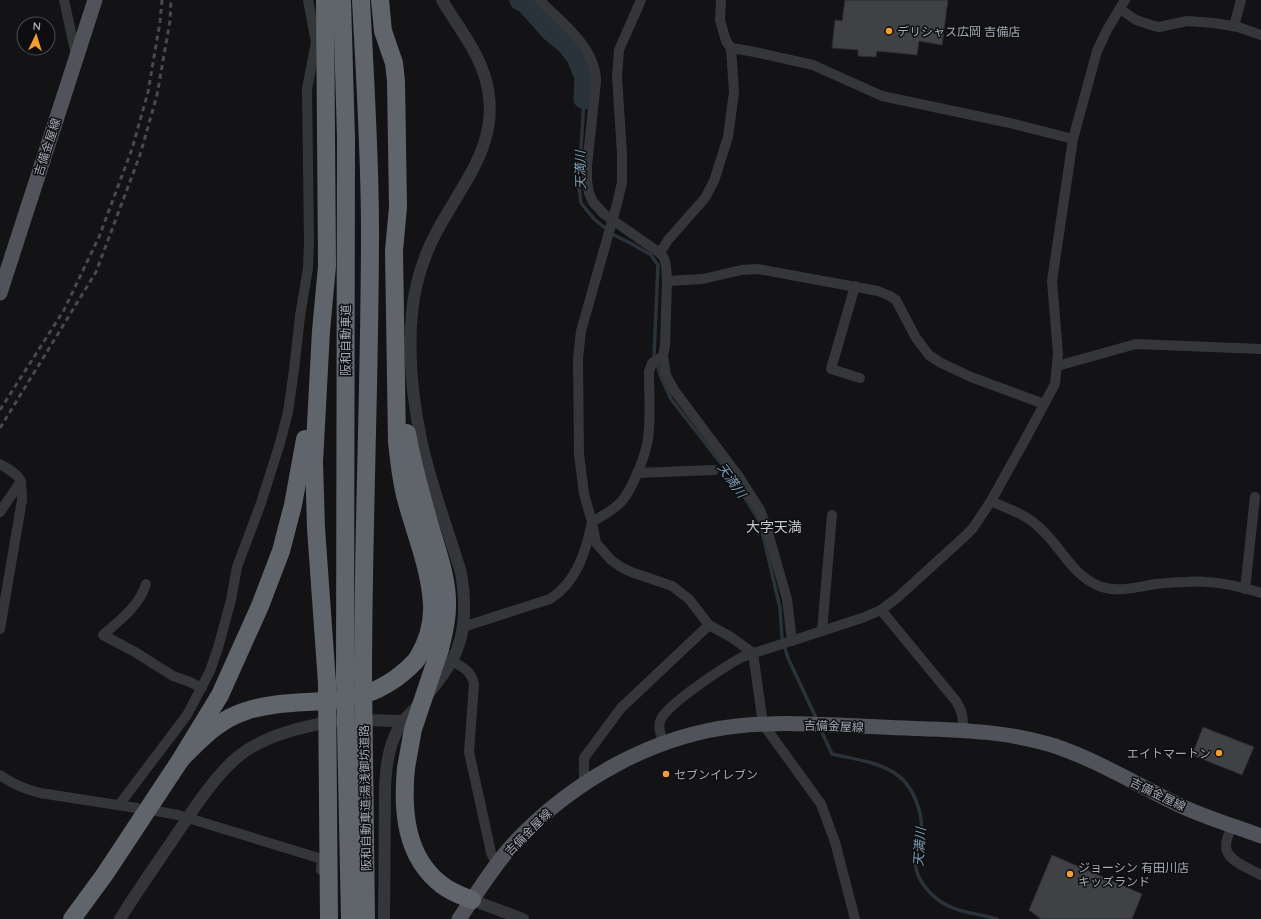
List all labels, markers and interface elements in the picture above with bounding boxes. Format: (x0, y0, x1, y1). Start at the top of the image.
north arrow (16, 16, 56, 56)
text: N (32, 19, 41, 33)
place label: デリシャス広岡 吉備店 (897, 24, 1020, 39)
marker: デリシャス広岡 吉備店 (884, 26, 894, 36)
street label: 吉備金屋線 (31, 116, 63, 178)
water label: 天満川 (572, 148, 588, 190)
street label: 阪和自動車道 (338, 304, 353, 376)
water label: 天満川 (714, 459, 751, 502)
district label: 大字天満 (746, 518, 802, 536)
street label: 吉備金屋線 (804, 717, 864, 735)
street label: 阪和自動車道;湯浅御坊道路 (356, 725, 374, 871)
place label: エイトマートン (1127, 746, 1211, 761)
marker: エイトマートン (1214, 748, 1224, 758)
place label: セブンイレブン (674, 767, 758, 782)
marker: セブンイレブン (661, 769, 671, 779)
street label: 吉備金屋線 (1128, 774, 1188, 814)
street label: 吉備金屋線 (501, 805, 555, 859)
water label: 天満川 (910, 825, 928, 867)
place label: ジョーシン 有田川店 キッズランド (1078, 860, 1189, 889)
marker: ジョーシン 有田川店 キッズランド (1065, 869, 1075, 879)

